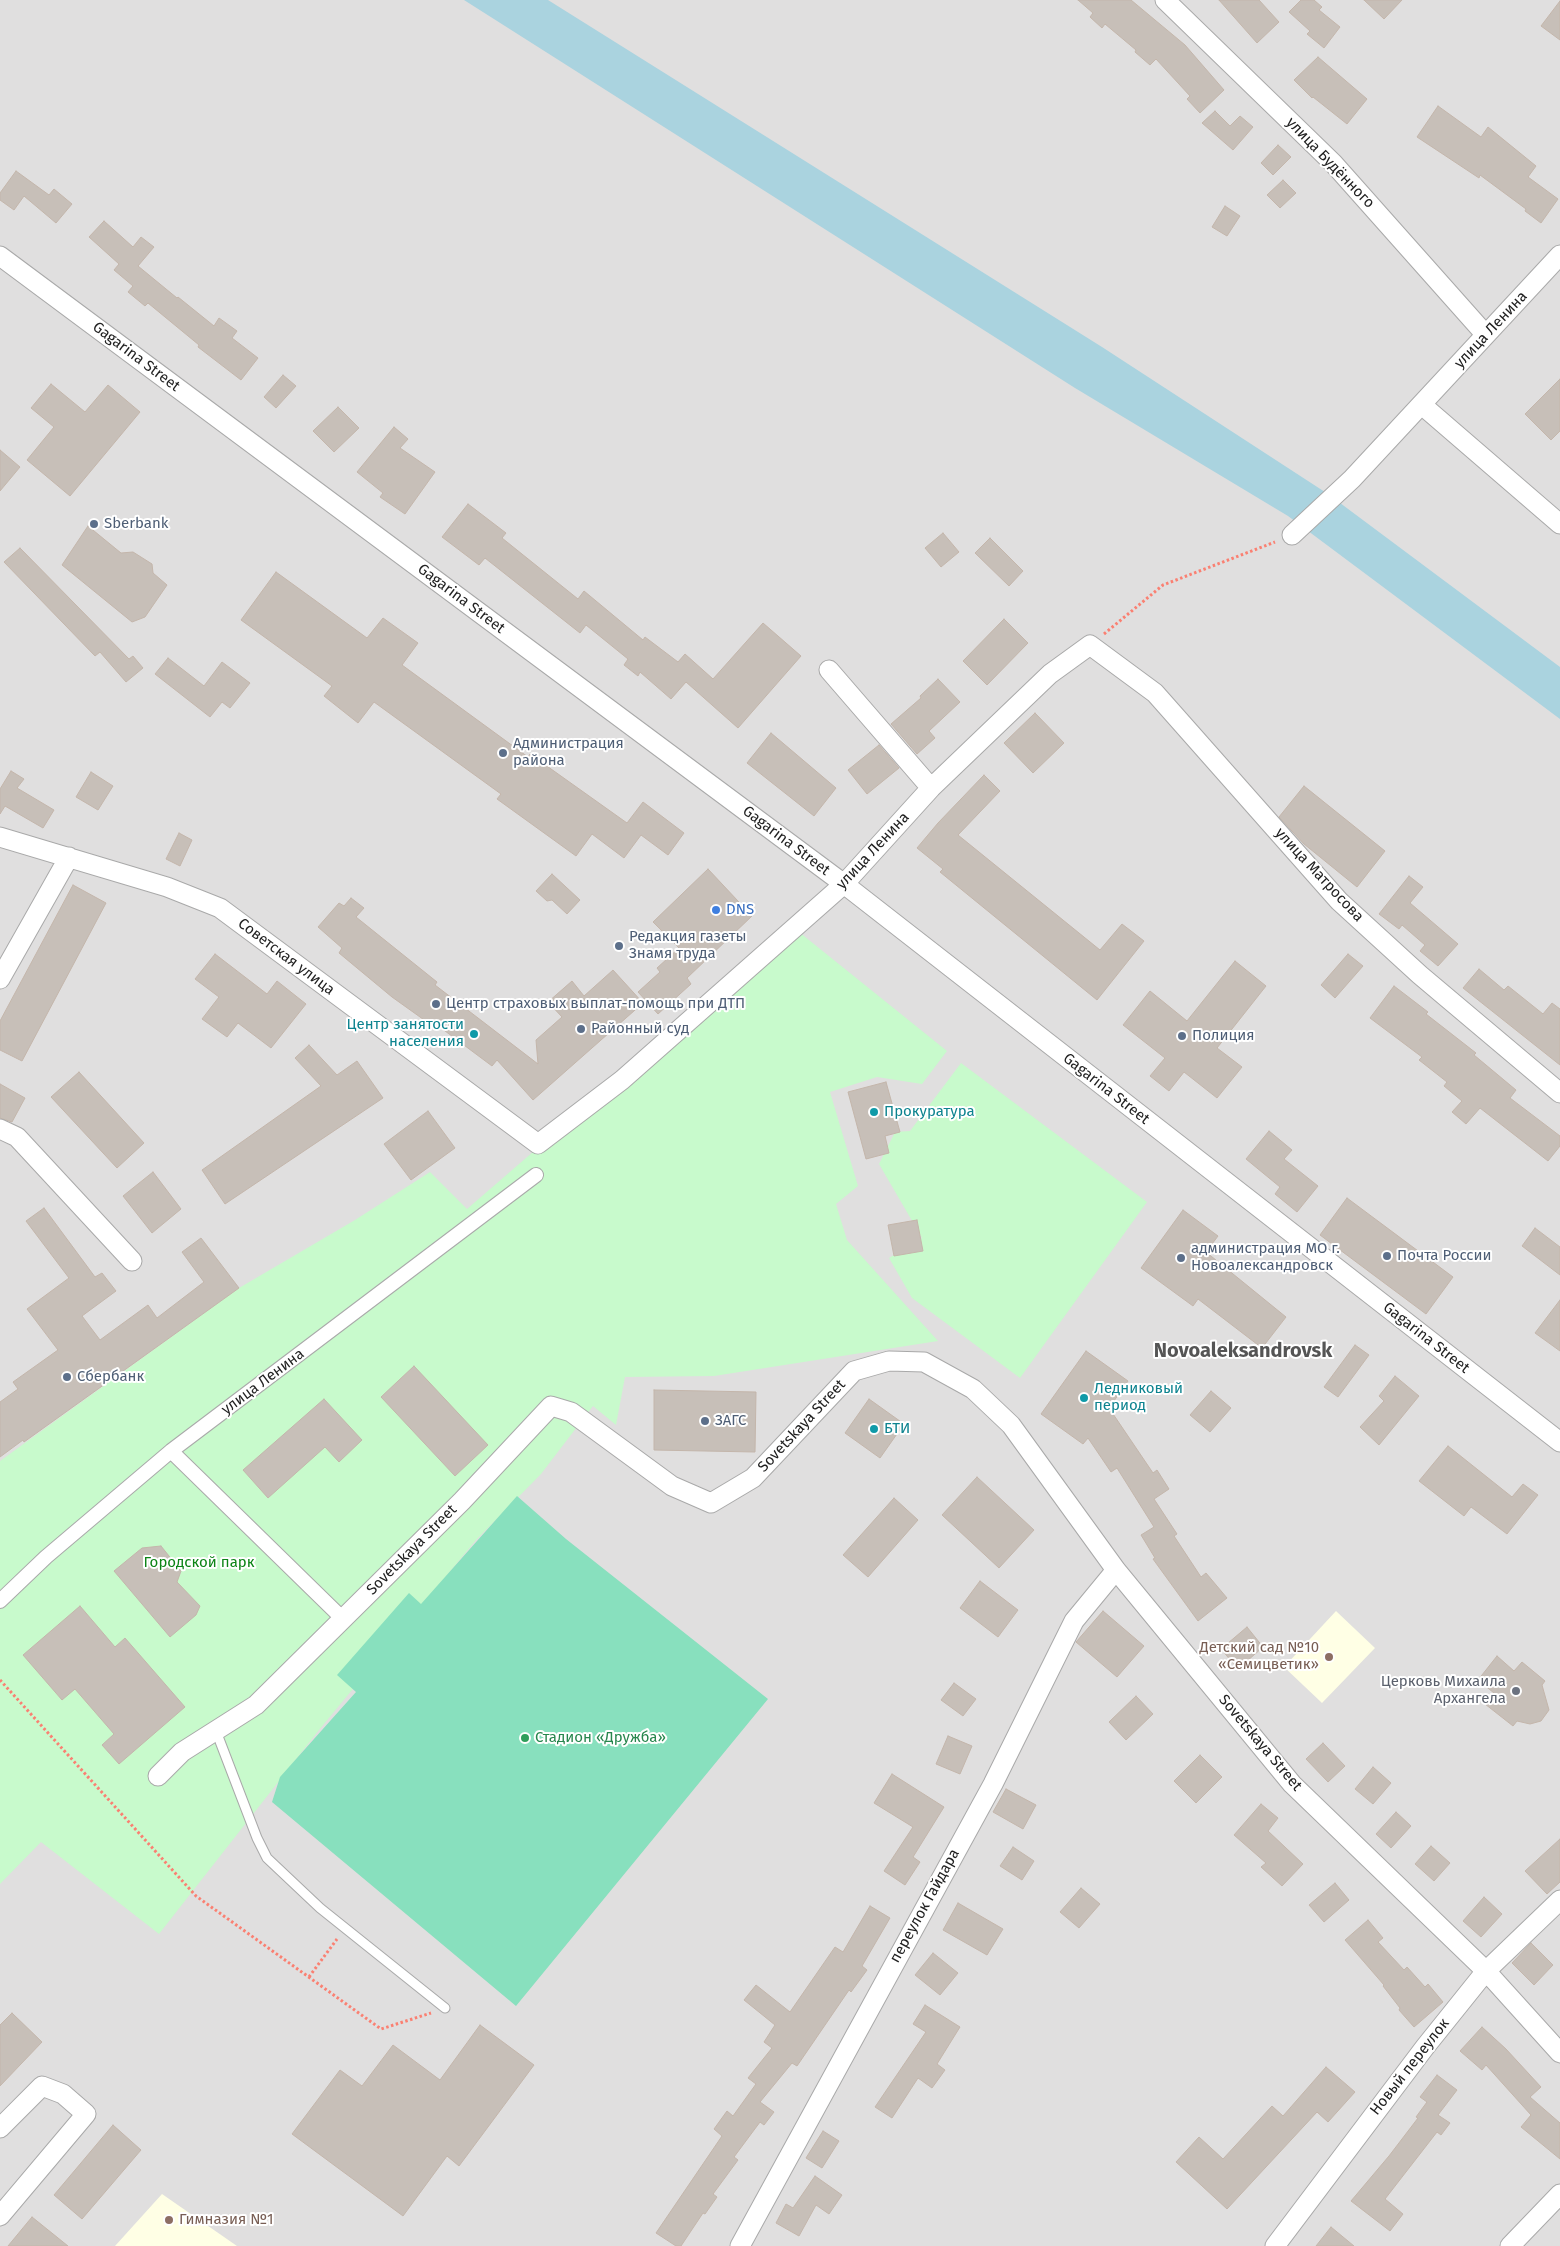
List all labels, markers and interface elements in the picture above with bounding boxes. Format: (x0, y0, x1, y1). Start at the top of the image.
street label: улица Будённого (1282, 114, 1378, 212)
street label: улица Ленина (1451, 288, 1531, 372)
street label: Gagarina Street (89, 318, 183, 396)
place label: Sberbank (104, 515, 168, 533)
marker: Sberbank (88, 518, 100, 530)
street label: Gagarina Street (414, 560, 508, 638)
place label: Администрация района (513, 735, 624, 770)
marker: Администрация района (497, 747, 509, 759)
street label: Gagarina Street (739, 802, 833, 880)
street label: улица Ленина (833, 809, 913, 893)
street label: улица Матросова (1271, 824, 1367, 926)
place label: DNS (726, 901, 754, 919)
marker: DNS (710, 904, 722, 916)
street label: Советская улица (234, 915, 338, 999)
place label: Редакция газеты Знамя труда (629, 928, 747, 963)
marker: Редакция газеты Знамя труда (613, 940, 625, 952)
place label: Центр страховых выплат-помощь при ДТП (446, 995, 745, 1013)
marker: Центр страховых выплат-помощь при ДТП (430, 998, 442, 1010)
place label: Центр занятости населения (347, 1016, 464, 1051)
place label: Районный суд (591, 1020, 689, 1038)
marker: Районный суд (575, 1023, 587, 1035)
place label: Полиция (1192, 1027, 1254, 1045)
marker: Центр занятости населения (468, 1028, 480, 1040)
marker: Полиция (1176, 1030, 1188, 1042)
street label: Gagarina Street (1059, 1050, 1153, 1128)
place label: Прокуратура (884, 1103, 975, 1121)
marker: Прокуратура (868, 1106, 880, 1118)
place label: администрация МО г. Новоалександровск (1191, 1240, 1340, 1275)
place label: Почта России (1397, 1247, 1492, 1265)
marker: Почта России (1381, 1250, 1393, 1262)
marker: администрация МО г. Новоалександровск (1175, 1252, 1187, 1264)
street label: Gagarina Street (1379, 1299, 1473, 1377)
district label: Novoaleksandrovsk (1154, 1339, 1332, 1363)
street label: улица Ленина (218, 1345, 308, 1419)
place label: Сбербанк (77, 1368, 144, 1386)
marker: Сбербанк (61, 1371, 73, 1383)
street label: Sovetskaya Street (754, 1376, 850, 1476)
place label: Ледниковый период (1094, 1380, 1183, 1415)
marker: Ледниковый период (1078, 1392, 1090, 1404)
place label: ЗАГС (715, 1412, 746, 1430)
marker: ЗАГС (699, 1415, 711, 1427)
place label: БТИ (884, 1420, 910, 1438)
marker: БТИ (868, 1423, 880, 1435)
street label: Sovetskaya Street (363, 1501, 461, 1599)
park label: Городской парк (144, 1554, 254, 1572)
place label: Детский сад №10 «Семицветик» (1199, 1639, 1319, 1674)
marker: Детский сад №10 «Семицветик» (1323, 1651, 1335, 1663)
place label: Церковь Михаила Архангела (1381, 1673, 1506, 1708)
marker: Церковь Михаила Архангела (1510, 1685, 1522, 1697)
street label: Sovetskaya Street (1214, 1691, 1306, 1795)
place label: Стадион «Дружба» (535, 1729, 666, 1747)
marker: Стадион «Дружба» (519, 1732, 531, 1744)
street label: переулок Гайдара (886, 1846, 964, 1966)
street label: Новый переулок (1367, 2015, 1453, 2119)
place label: Гимназия №1 (179, 2211, 274, 2229)
marker: Гимназия №1 (163, 2214, 175, 2226)

